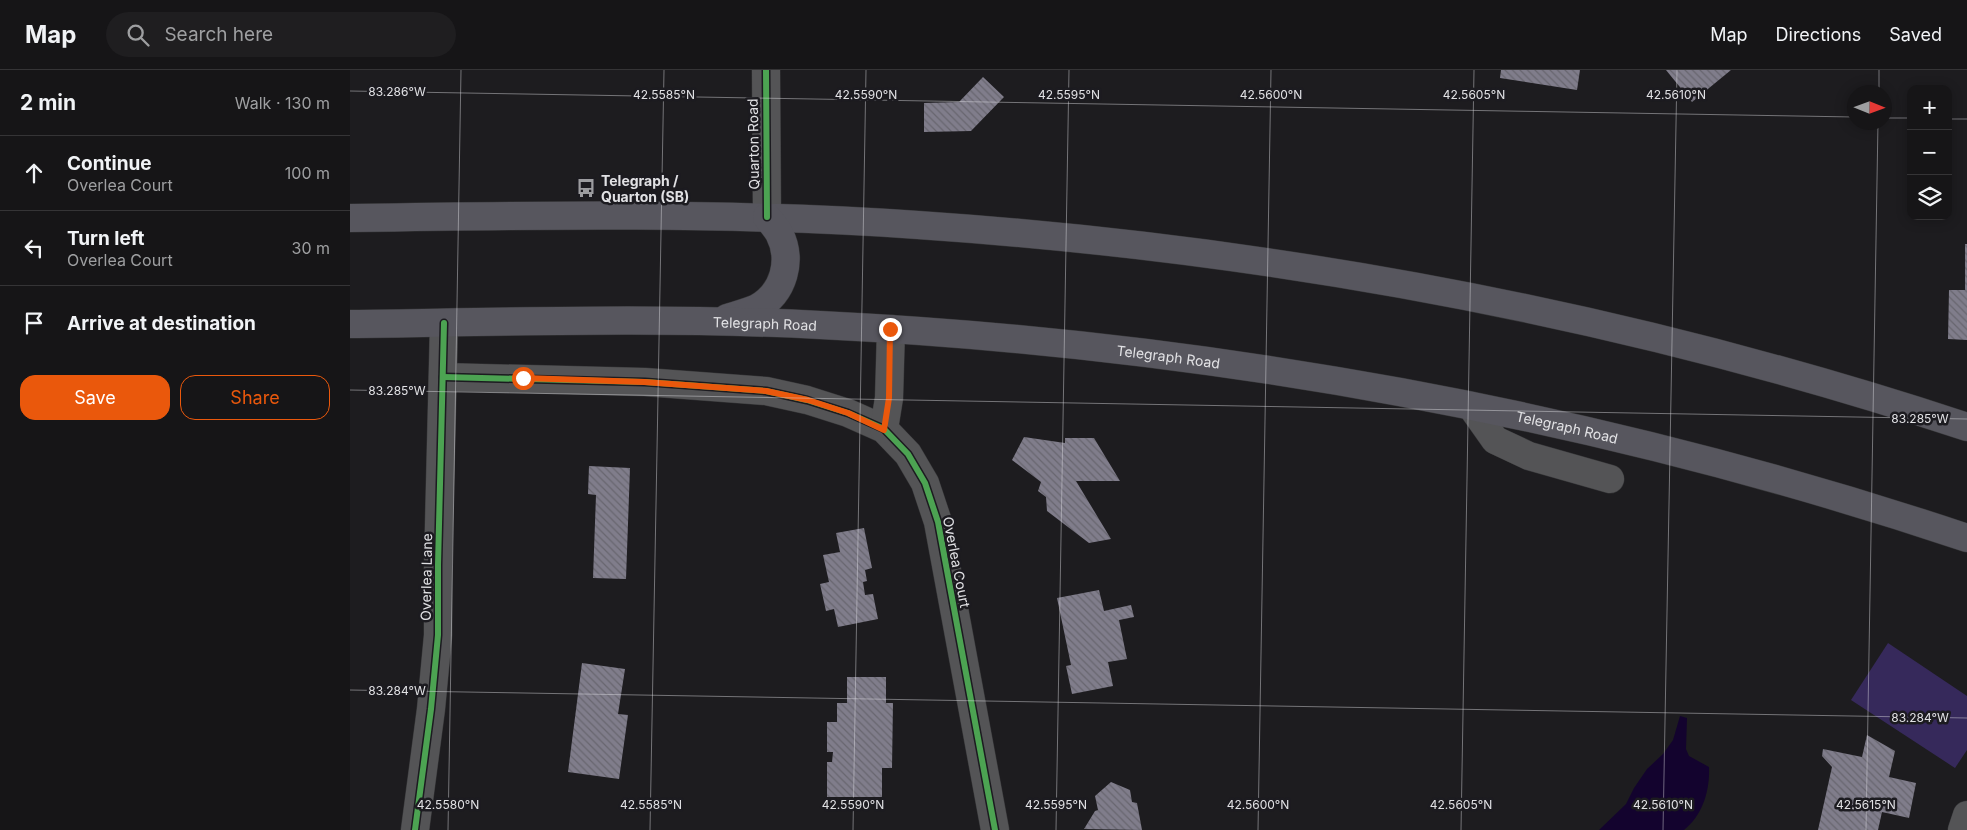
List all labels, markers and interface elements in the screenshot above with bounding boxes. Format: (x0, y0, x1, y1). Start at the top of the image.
search box (106, 12, 456, 57)
text: Map (25, 20, 76, 49)
icon: search (124, 21, 152, 49)
text: Search here (164, 23, 273, 46)
text: Map (1710, 24, 1748, 45)
text: Directions (1776, 24, 1861, 45)
text: Saved (1889, 24, 1942, 45)
text: 83.286°W (368, 84, 426, 99)
north arrow (1847, 85, 1892, 130)
map controls (1907, 85, 1952, 220)
button: + (1907, 85, 1952, 130)
text: 42.5585°N (633, 87, 695, 102)
text: 42.5590°N (835, 87, 897, 102)
text: 42.5595°N (1038, 87, 1100, 102)
text: 42.5600°N (1240, 87, 1302, 102)
text: 42.5605°N (1443, 87, 1505, 102)
text: 42.5610°N (1646, 87, 1706, 102)
text: 2 min (20, 90, 76, 115)
text: Walk · 130 m (235, 93, 330, 113)
street label: Quarton Road (744, 98, 762, 190)
button: − (1907, 130, 1952, 175)
text: Continue (67, 152, 152, 175)
icon: ahead (20, 159, 48, 187)
text: 100 m (285, 163, 330, 183)
place label: Telegraph / Quarton (SB) (601, 172, 689, 205)
text: Overlea Court (67, 175, 173, 195)
button: layers (1907, 175, 1952, 220)
bus stop icon: Telegraph / Quarton (SB) (575, 177, 597, 199)
text: Turn left (67, 227, 145, 250)
icon: left (20, 234, 48, 262)
text: 30 m (292, 238, 330, 258)
text: Overlea Court (67, 250, 173, 270)
icon: arrive (20, 309, 48, 337)
text: Arrive at destination (67, 312, 256, 335)
street label: Telegraph Road (713, 313, 817, 333)
route end (879, 318, 902, 341)
street label: Telegraph Road (1116, 341, 1221, 371)
route start (512, 367, 535, 390)
button: Save (20, 375, 170, 420)
button: Share (180, 375, 330, 420)
text: 83.285°W (368, 383, 426, 398)
street label: Telegraph Road (1515, 407, 1620, 446)
text: 83.285°W (1891, 411, 1949, 426)
street label: Overlea Court (940, 515, 974, 609)
street label: Overlea Lane (417, 533, 435, 621)
text: 83.284°W (368, 683, 426, 698)
text: 83.284°W (1891, 710, 1949, 725)
text: 42.5580°N (417, 797, 479, 812)
text: 42.5585°N (620, 797, 682, 812)
text: 42.5590°N (822, 797, 884, 812)
text: 42.5595°N (1025, 797, 1087, 812)
text: 42.5600°N (1227, 797, 1289, 812)
text: 42.5605°N (1430, 797, 1492, 812)
text: 42.5610°N (1633, 797, 1693, 812)
text: 42.5615°N (1836, 797, 1896, 812)

